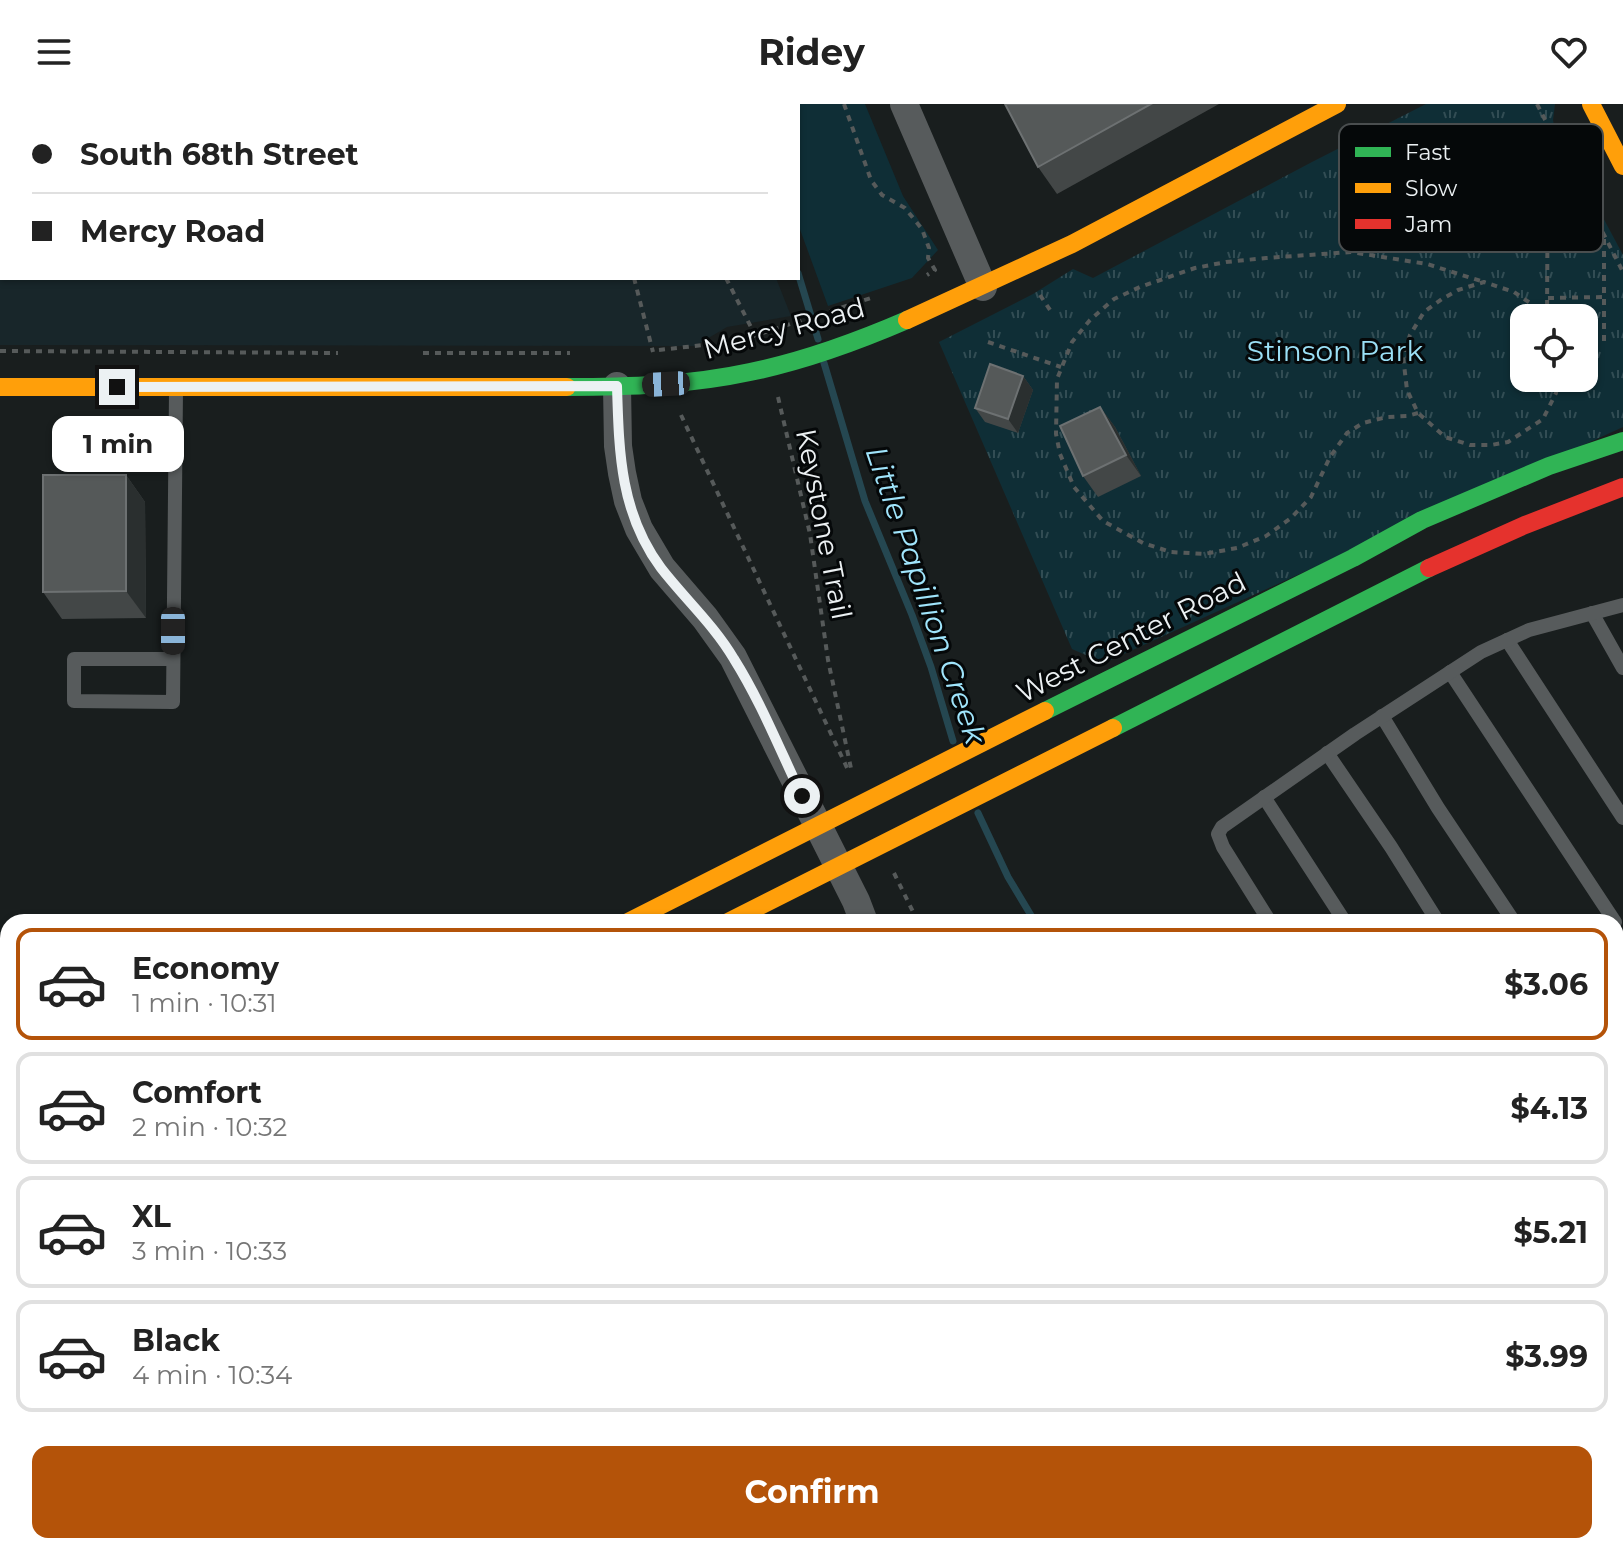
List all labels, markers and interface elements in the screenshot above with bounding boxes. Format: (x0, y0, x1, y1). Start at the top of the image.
icon: menu (32, 30, 76, 74)
text: Ridey (758, 30, 865, 74)
icon: heart (1547, 30, 1591, 74)
legend (1339, 124, 1603, 252)
text: South 68th Street (80, 136, 359, 173)
text: Fast (1405, 139, 1451, 166)
text: Slow (1405, 175, 1458, 202)
text: Jam (1404, 211, 1452, 238)
text: Mercy Road (80, 213, 265, 250)
street label: Mercy Road (699, 290, 869, 366)
map controls (1510, 304, 1598, 392)
button: locate (1510, 304, 1598, 392)
park label: Stinson Park (1247, 334, 1423, 368)
route end (99, 369, 135, 405)
car (641, 371, 691, 397)
callout: 1 min (51, 415, 183, 471)
street label: Keystone Trail (789, 426, 859, 622)
text: 1 min (83, 428, 153, 460)
water label: Little Papillion Creek (858, 441, 995, 750)
street label: West Center Road (1010, 564, 1252, 710)
car (161, 607, 185, 655)
route start (784, 778, 820, 814)
icon: car (36, 948, 108, 1020)
text: Economy (132, 950, 279, 987)
text: $3.06 (1504, 966, 1588, 1003)
text: 1 min · 10:31 (132, 987, 277, 1019)
icon: car (36, 1072, 108, 1144)
text: Comfort (132, 1074, 262, 1111)
text: $4.13 (1510, 1090, 1588, 1127)
text: 2 min · 10:32 (132, 1111, 287, 1143)
icon: car (36, 1196, 108, 1268)
text: XL (132, 1198, 171, 1235)
text: $5.21 (1513, 1214, 1588, 1251)
text: 3 min · 10:33 (132, 1235, 287, 1267)
icon: car (36, 1320, 108, 1392)
text: Black (132, 1322, 220, 1359)
text: $3.99 (1505, 1338, 1588, 1375)
text: 4 min · 10:34 (132, 1359, 292, 1391)
button: Confirm (32, 1446, 1592, 1538)

